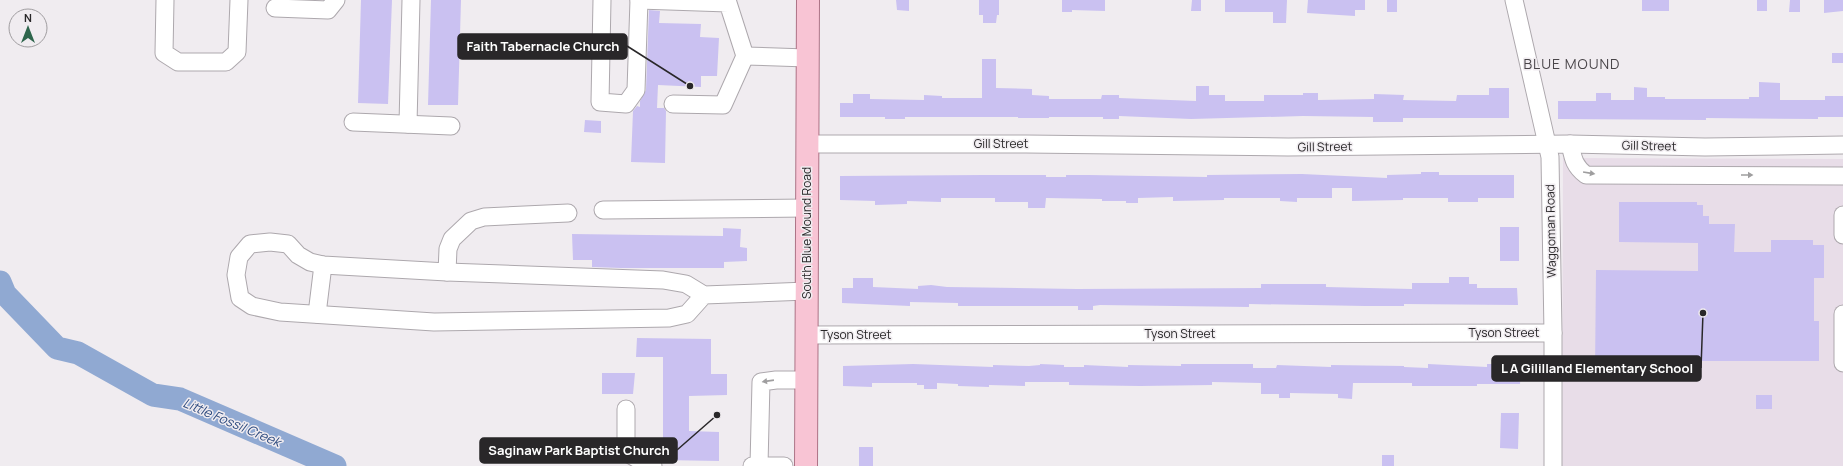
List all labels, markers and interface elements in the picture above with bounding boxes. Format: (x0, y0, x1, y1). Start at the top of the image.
north arrow (8, 8, 48, 48)
text: N (24, 10, 32, 25)
callout: Faith Tabernacle Church (458, 34, 627, 59)
text: Faith Tabernacle Church (466, 37, 620, 55)
district label: BLUE MOUND (1523, 54, 1621, 73)
street label: Gill Street (974, 135, 1028, 152)
street label: Gill Street (1622, 137, 1677, 154)
street label: Gill Street (1298, 138, 1353, 155)
street label: South Blue Mound Road (798, 167, 815, 299)
one-way arrow (1583, 171, 1596, 177)
one-way arrow (1741, 172, 1754, 178)
street label: Waggoman Road (1541, 184, 1560, 278)
street label: Tyson Street (1469, 324, 1540, 341)
street label: Tyson Street (1145, 325, 1216, 342)
street label: Tyson Street (821, 326, 892, 343)
callout: L A Gililland Elementary School (1492, 356, 1701, 381)
text: L A Gililland Elementary School (1501, 359, 1693, 377)
one-way arrow (762, 378, 774, 384)
water label: Little Fossil Creek (180, 393, 286, 452)
callout: Saginaw Park Baptist Church (480, 438, 677, 463)
text: Saginaw Park Baptist Church (488, 441, 670, 459)

